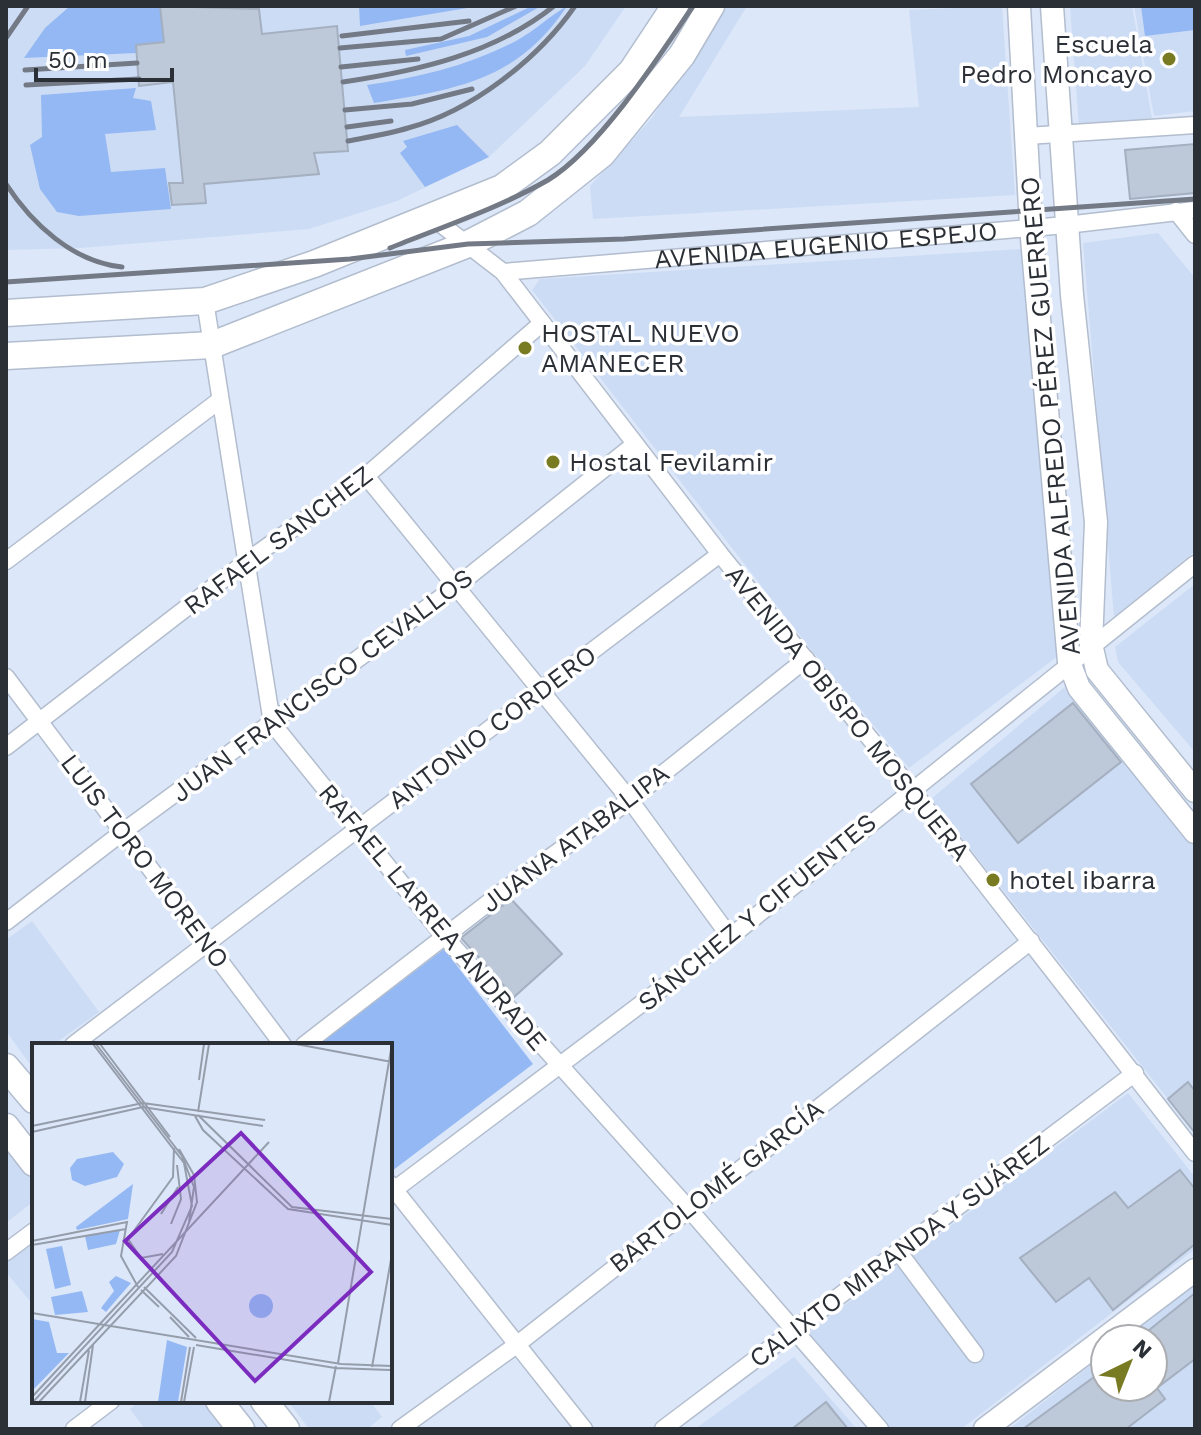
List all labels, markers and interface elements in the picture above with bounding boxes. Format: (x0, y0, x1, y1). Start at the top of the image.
place label: Escuela Pedro Moncayo (960, 29, 1153, 89)
scale bar (36, 32, 172, 82)
text: 50 m (48, 46, 108, 74)
marker: Escuela Pedro Moncayo (1160, 50, 1178, 68)
street label: AVENIDA ALFREDO PÉREZ GUERRERO (1014, 175, 1086, 657)
street label: AVENIDA EUGENIO ESPEJO (653, 216, 999, 274)
place label: HOSTAL NUEVO AMANECER (541, 318, 740, 378)
marker: HOSTAL NUEVO AMANECER (516, 339, 534, 357)
place label: Hostal Fevilamir (569, 447, 773, 477)
marker: Hostal Fevilamir (544, 453, 562, 471)
street label: RAFAEL SANCHEZ (178, 459, 378, 621)
street label: AVENIDA OBISPO MOSQUERA (720, 559, 976, 867)
street label: JUAN FRANCISCO CEVALLOS (166, 562, 478, 808)
street label: ANTONIO CORDERO (382, 639, 602, 815)
street label: LUIS TORO MORENO (55, 748, 235, 974)
street label: JUANA ATABALIPA (475, 758, 675, 918)
street label: RAFAEL LARREA ANDRADE (313, 778, 553, 1056)
street label: SÁNCHEZ Y CIFUENTES (632, 807, 882, 1017)
place label: hotel ibarra (1009, 865, 1156, 895)
marker: hotel ibarra (984, 871, 1002, 889)
inset map (32, 1043, 392, 1403)
street label: BARTOLOMÉ GARCÍA (603, 1093, 829, 1279)
street label: CALIXTO MIRANDA Y SUÁREZ (743, 1128, 1055, 1374)
north arrow (1089, 1323, 1169, 1403)
text: N (1128, 1334, 1157, 1363)

